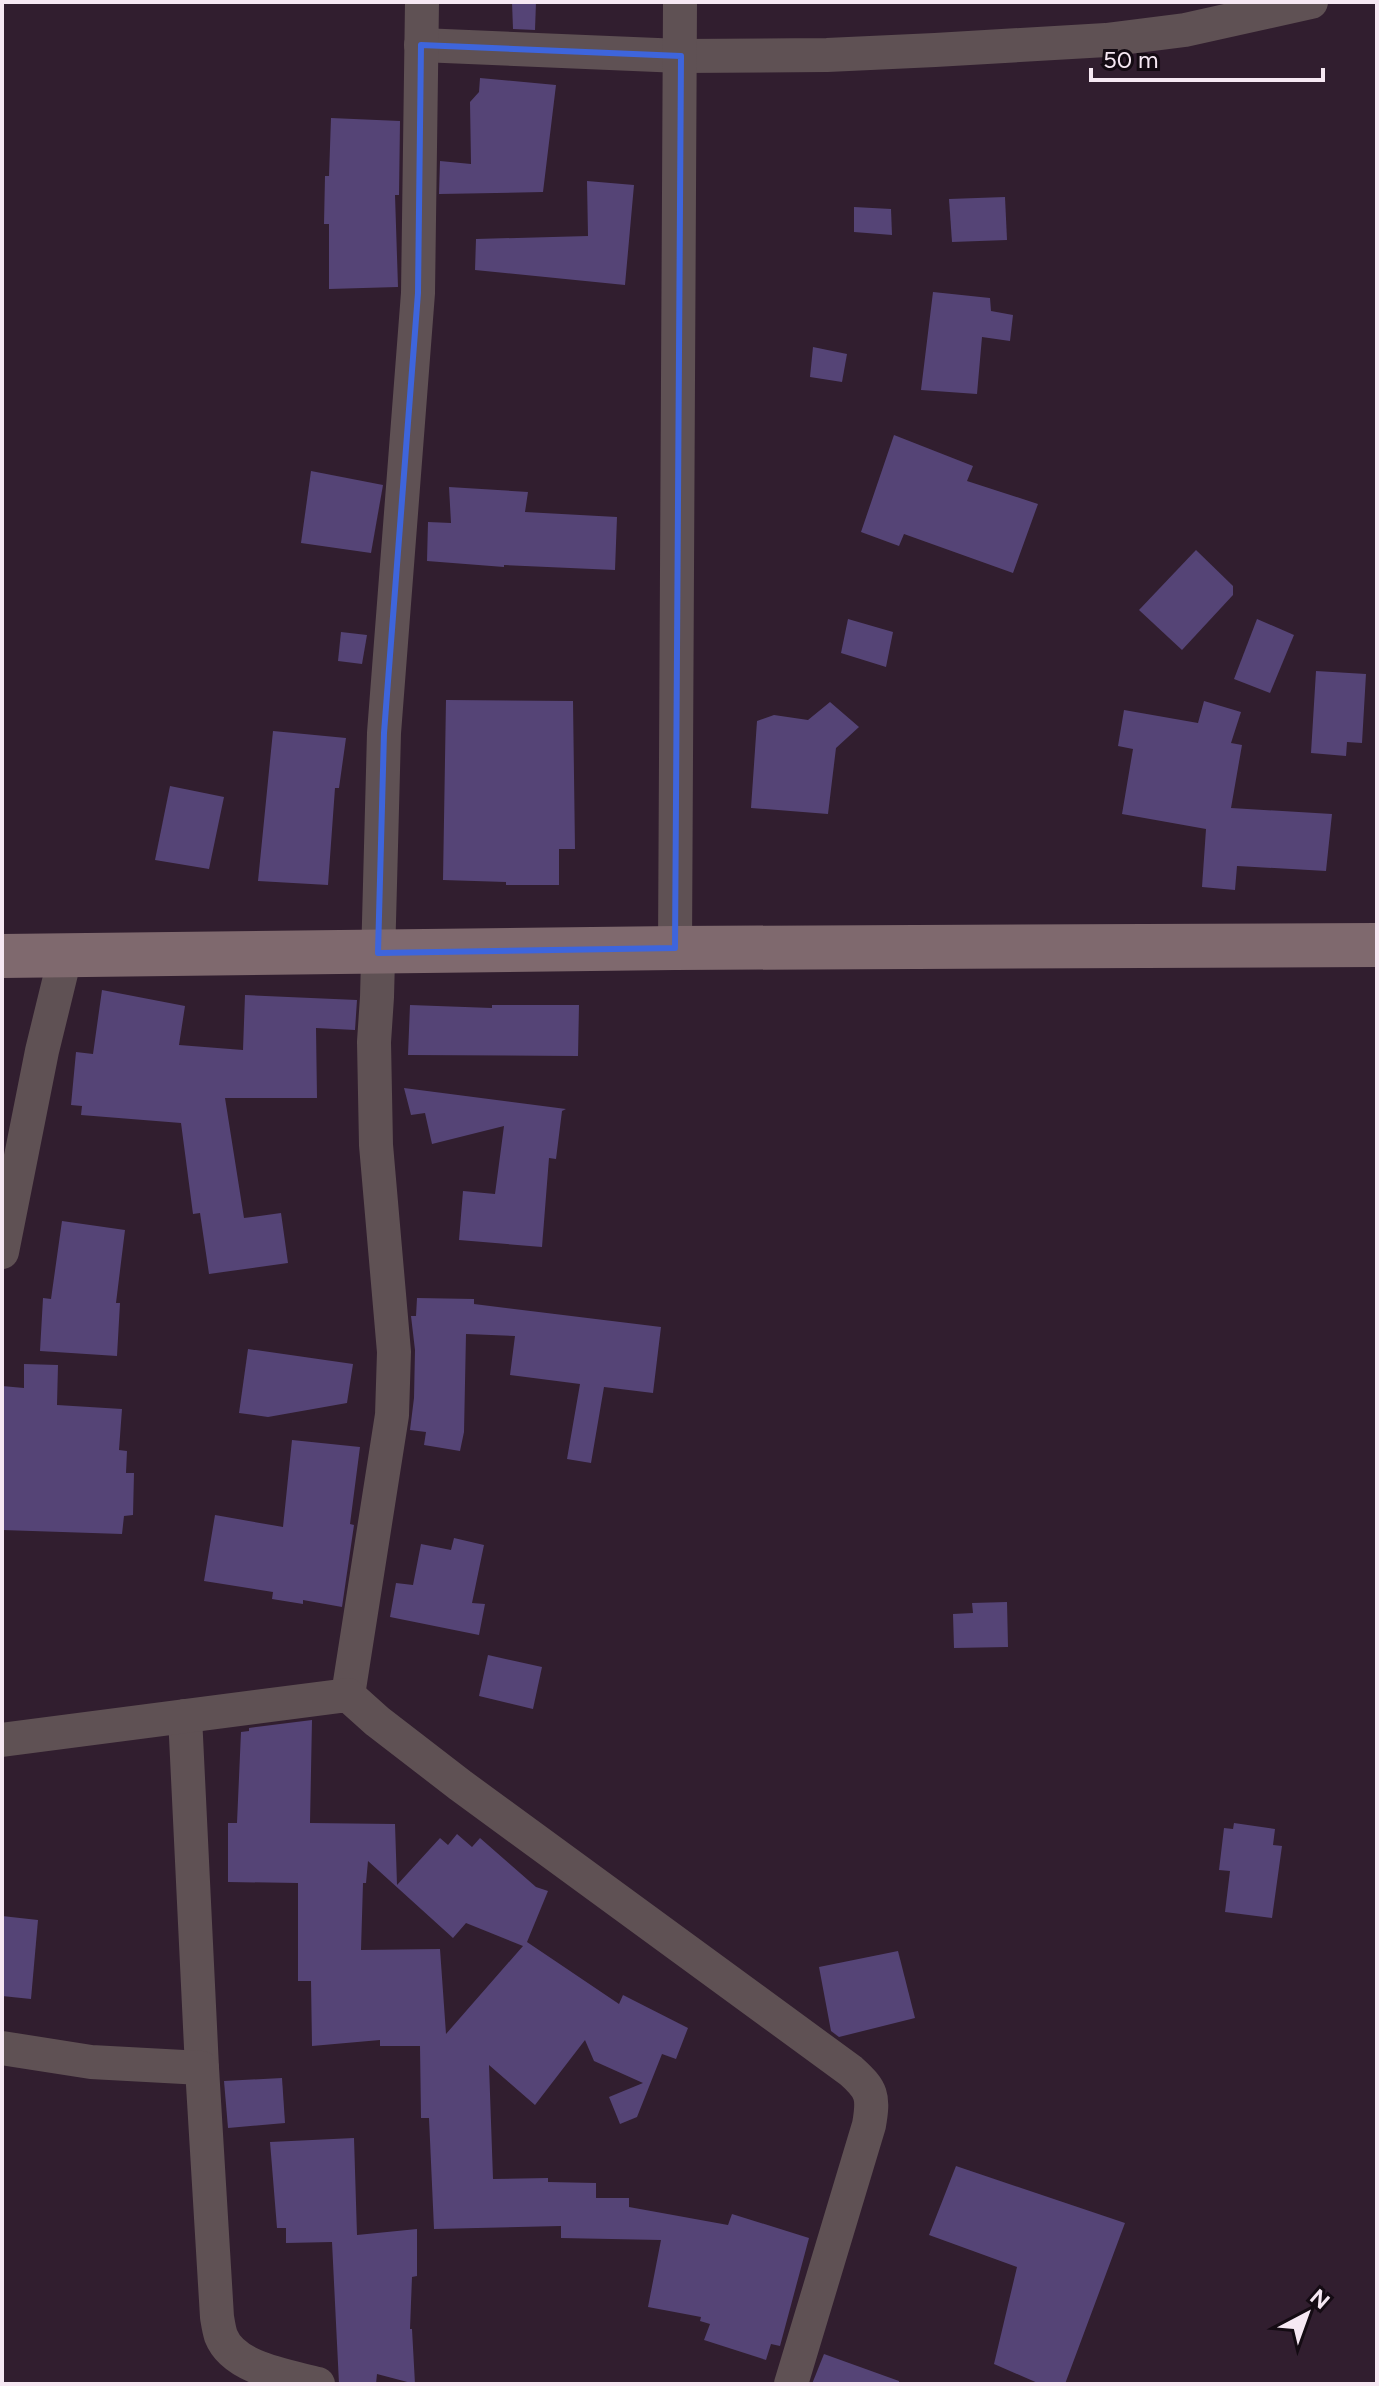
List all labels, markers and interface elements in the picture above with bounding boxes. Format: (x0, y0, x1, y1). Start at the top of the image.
scale bar (1091, 32, 1323, 82)
text: 50 m (1103, 45, 1159, 74)
north arrow (1267, 2274, 1347, 2354)
text: N (1305, 2284, 1335, 2315)

